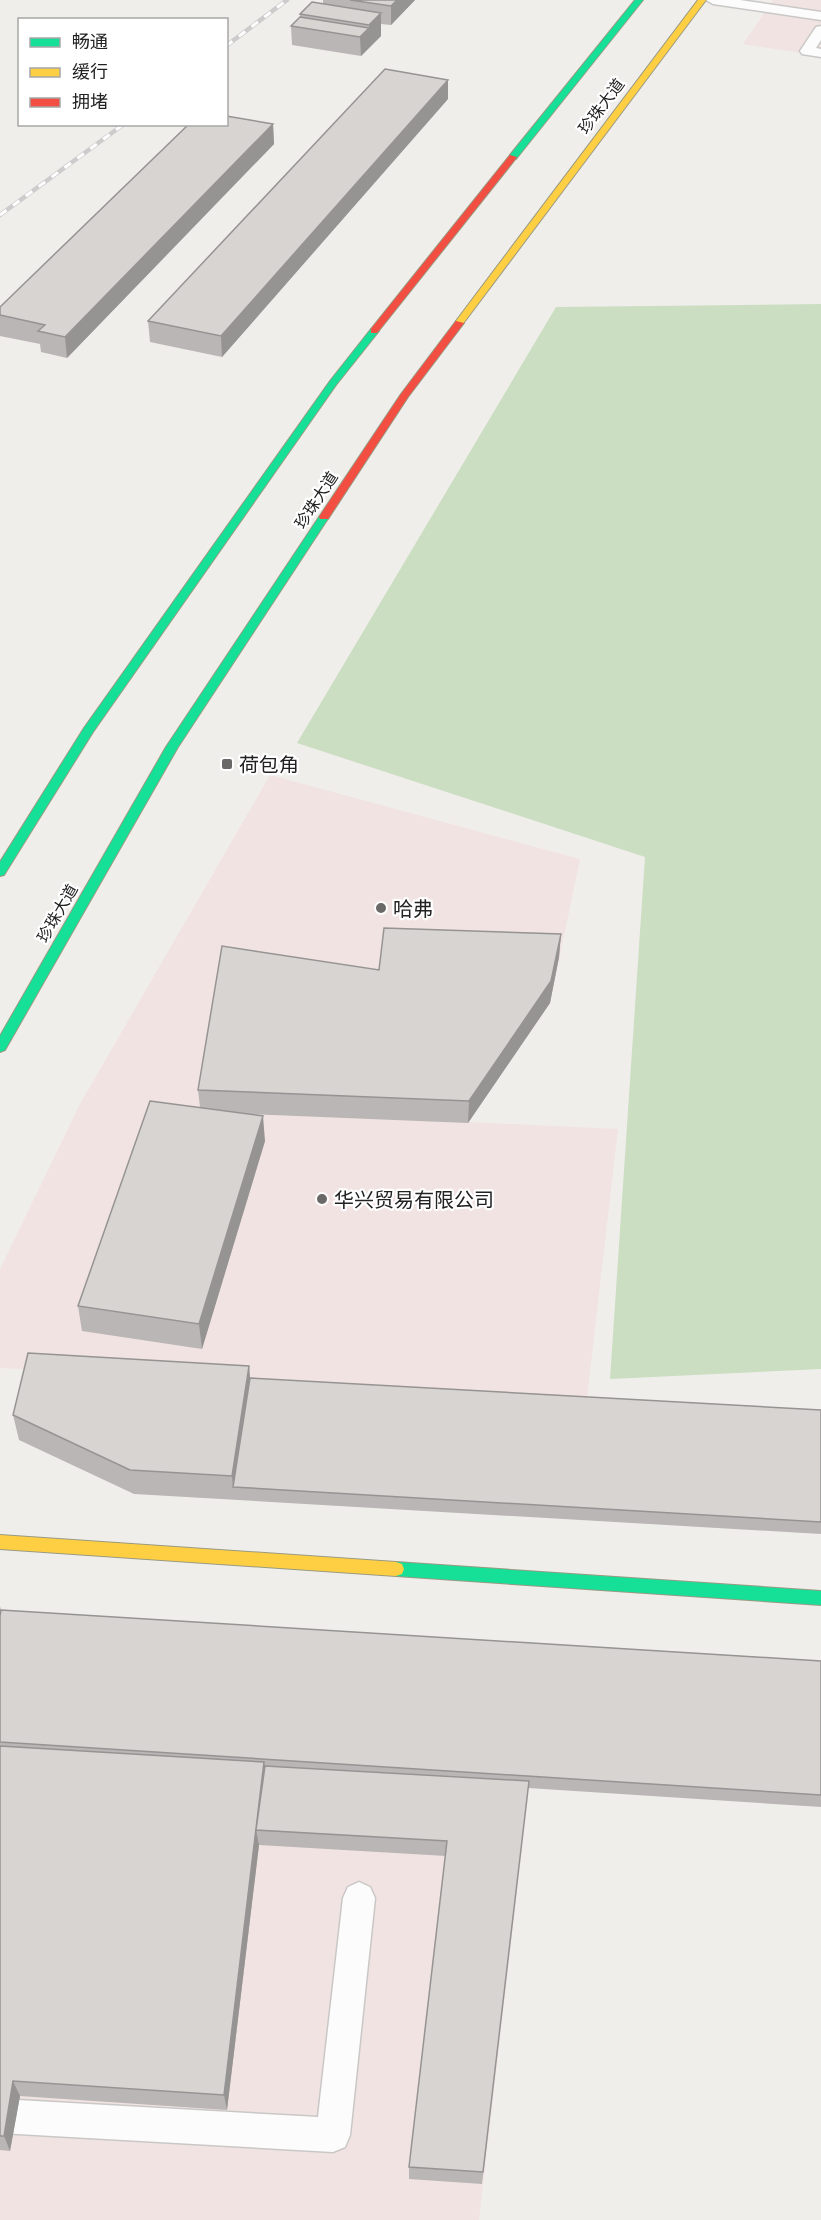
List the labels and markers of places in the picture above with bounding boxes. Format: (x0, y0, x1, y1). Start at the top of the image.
place label: 荷包角 (239, 752, 299, 776)
marker: 荷包角 (220, 757, 234, 771)
place label: 哈弗 (393, 896, 433, 920)
marker: 哈弗 (374, 901, 388, 915)
place label: 华兴贸易有限公司 (334, 1187, 494, 1211)
marker: 华兴贸易有限公司 (315, 1192, 329, 1206)

